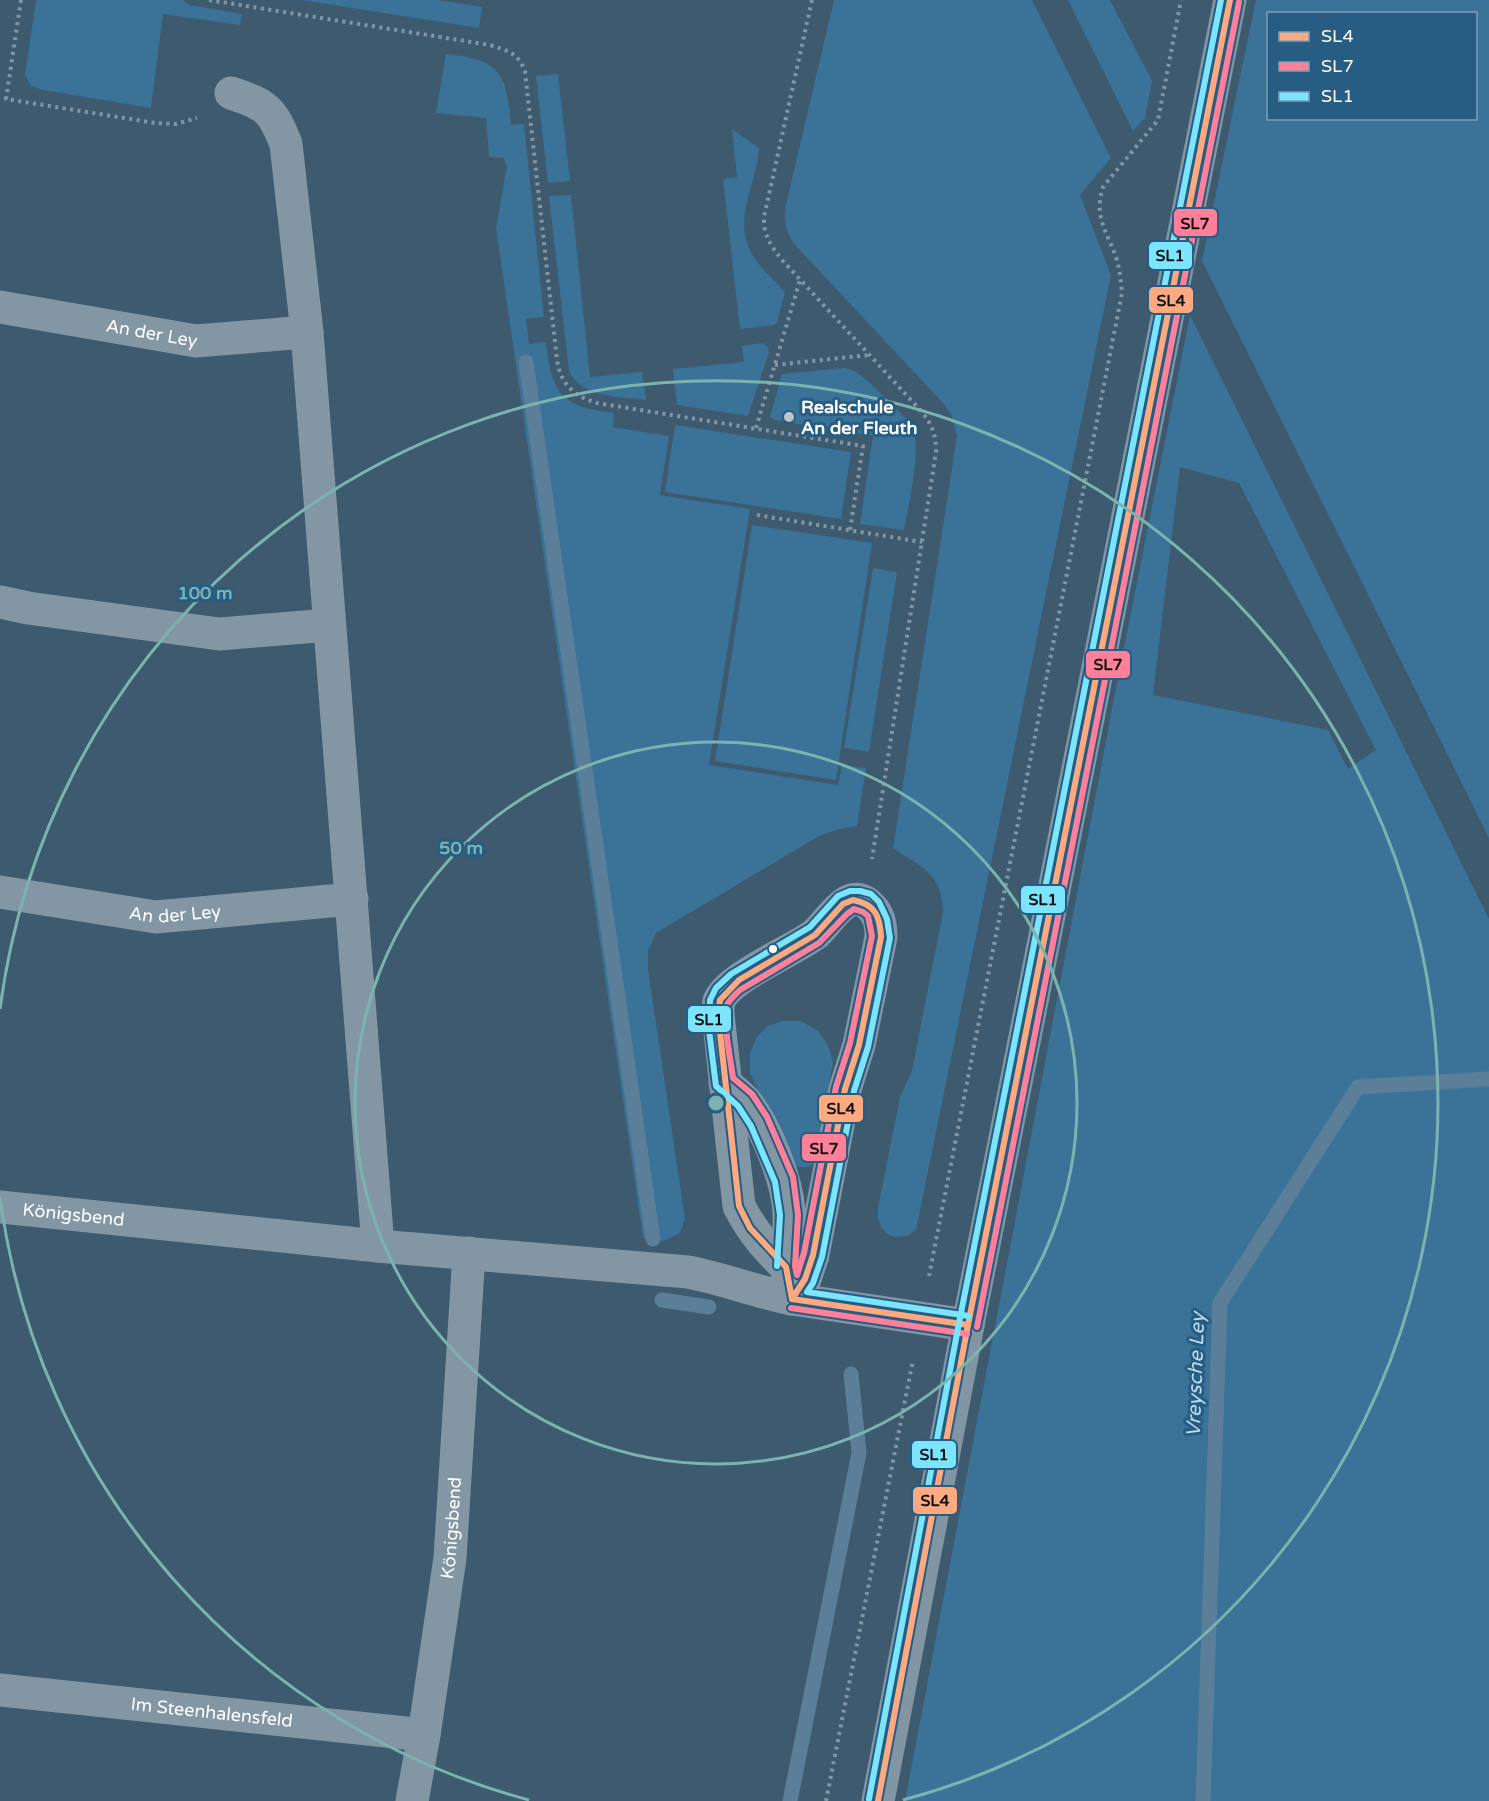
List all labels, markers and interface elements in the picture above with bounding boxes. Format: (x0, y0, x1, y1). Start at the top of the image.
legend (1267, 12, 1477, 120)
text: SL4 (1321, 25, 1354, 47)
text: SL7 (1321, 55, 1354, 77)
text: SL1 (1321, 85, 1354, 107)
line badge: SL7 (1173, 208, 1218, 237)
text: SL7 (1180, 214, 1210, 234)
line badge: SL1 (1148, 241, 1193, 270)
text: SL1 (1155, 246, 1185, 266)
line badge: SL4 (1148, 286, 1194, 314)
text: SL4 (1156, 291, 1186, 311)
street label: An der Ley (104, 315, 199, 352)
place label: Realschule An der Fleuth (801, 396, 917, 439)
marker: Realschule An der Fleuth (782, 410, 796, 424)
text: 100 m (177, 582, 233, 604)
line badge: SL7 (1085, 650, 1131, 679)
text: SL7 (1093, 655, 1123, 675)
text: 50 m (439, 837, 483, 859)
line badge: SL1 (1020, 885, 1066, 914)
text: SL1 (1028, 890, 1058, 910)
street label: An der Ley (127, 900, 222, 928)
unlabelled marker (767, 943, 779, 955)
line badge: SL1 (687, 1005, 732, 1033)
text: SL1 (694, 1010, 724, 1030)
centre of rings (706, 1093, 726, 1113)
line badge: SL4 (818, 1094, 864, 1123)
text: SL4 (826, 1099, 856, 1119)
line badge: SL7 (801, 1133, 847, 1162)
text: SL7 (809, 1139, 839, 1159)
street label: Königsbend (22, 1198, 126, 1231)
water label: Vreysche Ley (1182, 1310, 1210, 1438)
line badge: SL1 (911, 1440, 957, 1469)
text: SL1 (919, 1445, 949, 1465)
street label: Königsbend (436, 1476, 466, 1581)
line badge: SL4 (912, 1486, 958, 1515)
text: SL4 (920, 1491, 950, 1511)
street label: Im Steenhalensfeld (130, 1693, 294, 1732)

